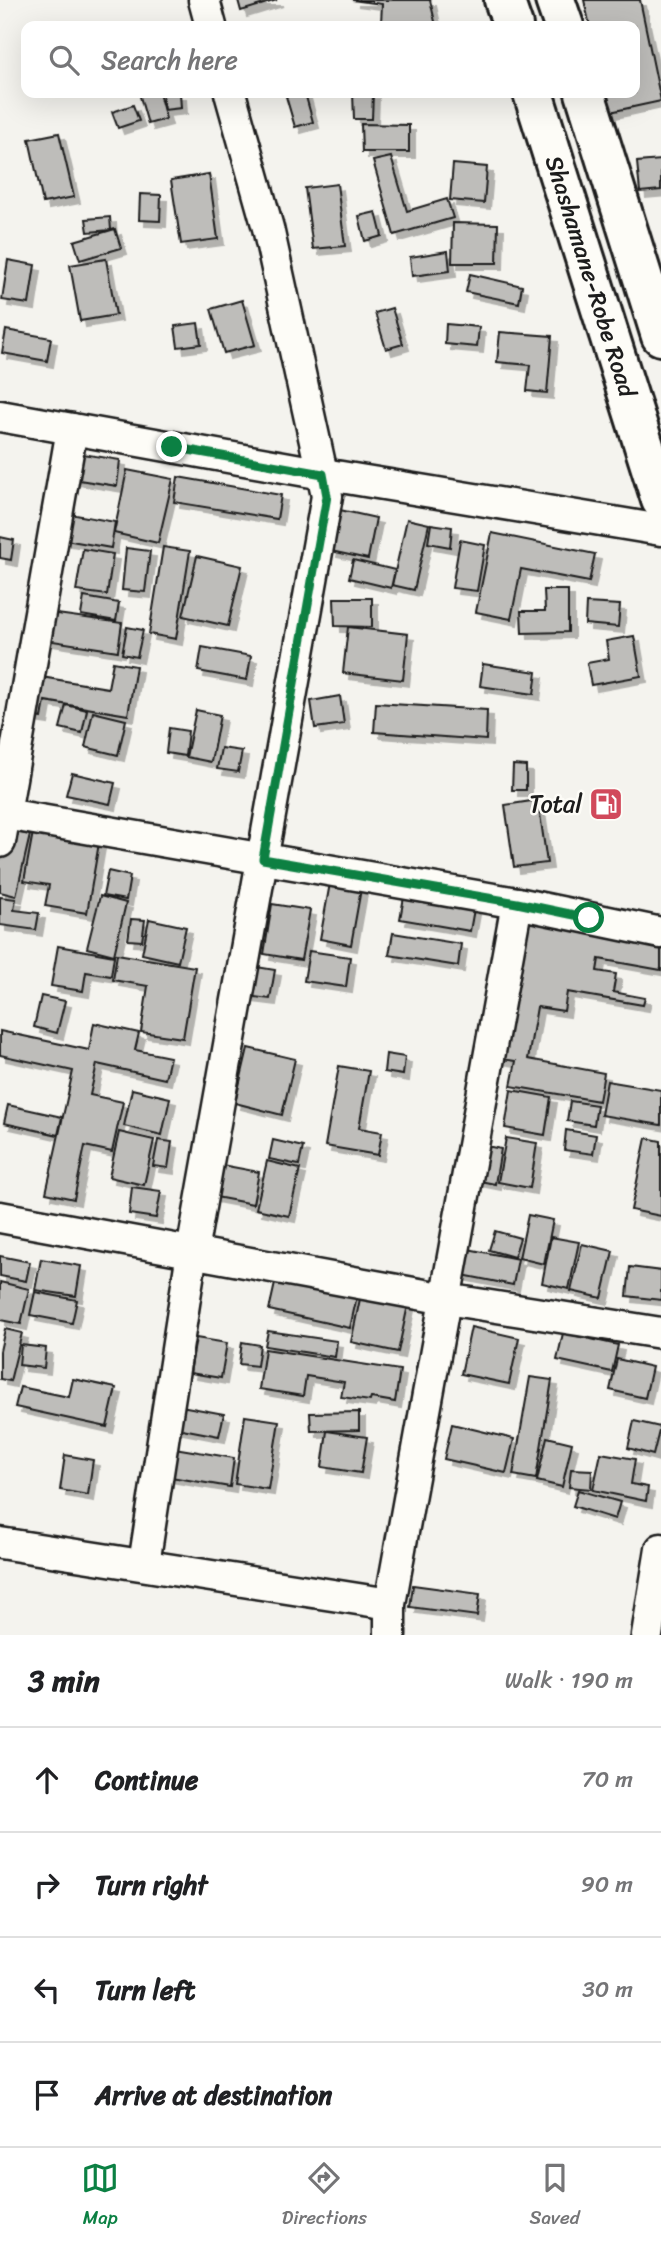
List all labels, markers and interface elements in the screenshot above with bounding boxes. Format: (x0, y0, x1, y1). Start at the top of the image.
search box (21, 21, 640, 98)
text: Search here (101, 37, 238, 83)
icon: search (45, 41, 83, 79)
street label: Shashamane-Robe Road (533, 150, 649, 405)
route end (156, 431, 187, 462)
place label: Total (529, 783, 583, 825)
fuel station icon: Total (587, 785, 625, 823)
route start (573, 902, 604, 933)
text: 3 min (28, 1654, 100, 1708)
text: Walk · 190 m (505, 1660, 633, 1701)
text: Continue (95, 1757, 198, 1803)
text: 70 m (582, 1759, 633, 1800)
icon: ahead (28, 1761, 66, 1799)
text: Turn right (95, 1862, 208, 1908)
text: 90 m (581, 1864, 633, 1905)
icon: right (28, 1866, 66, 1904)
text: Turn left (95, 1967, 195, 2013)
text: 30 m (582, 1969, 633, 2010)
icon: left (28, 1971, 66, 2009)
text: Arrive at destination (95, 2072, 332, 2118)
icon: arrive (28, 2076, 66, 2114)
tab: Map (81, 2159, 119, 2234)
tab: Directions (282, 2159, 367, 2234)
tab: Saved (530, 2159, 580, 2234)

